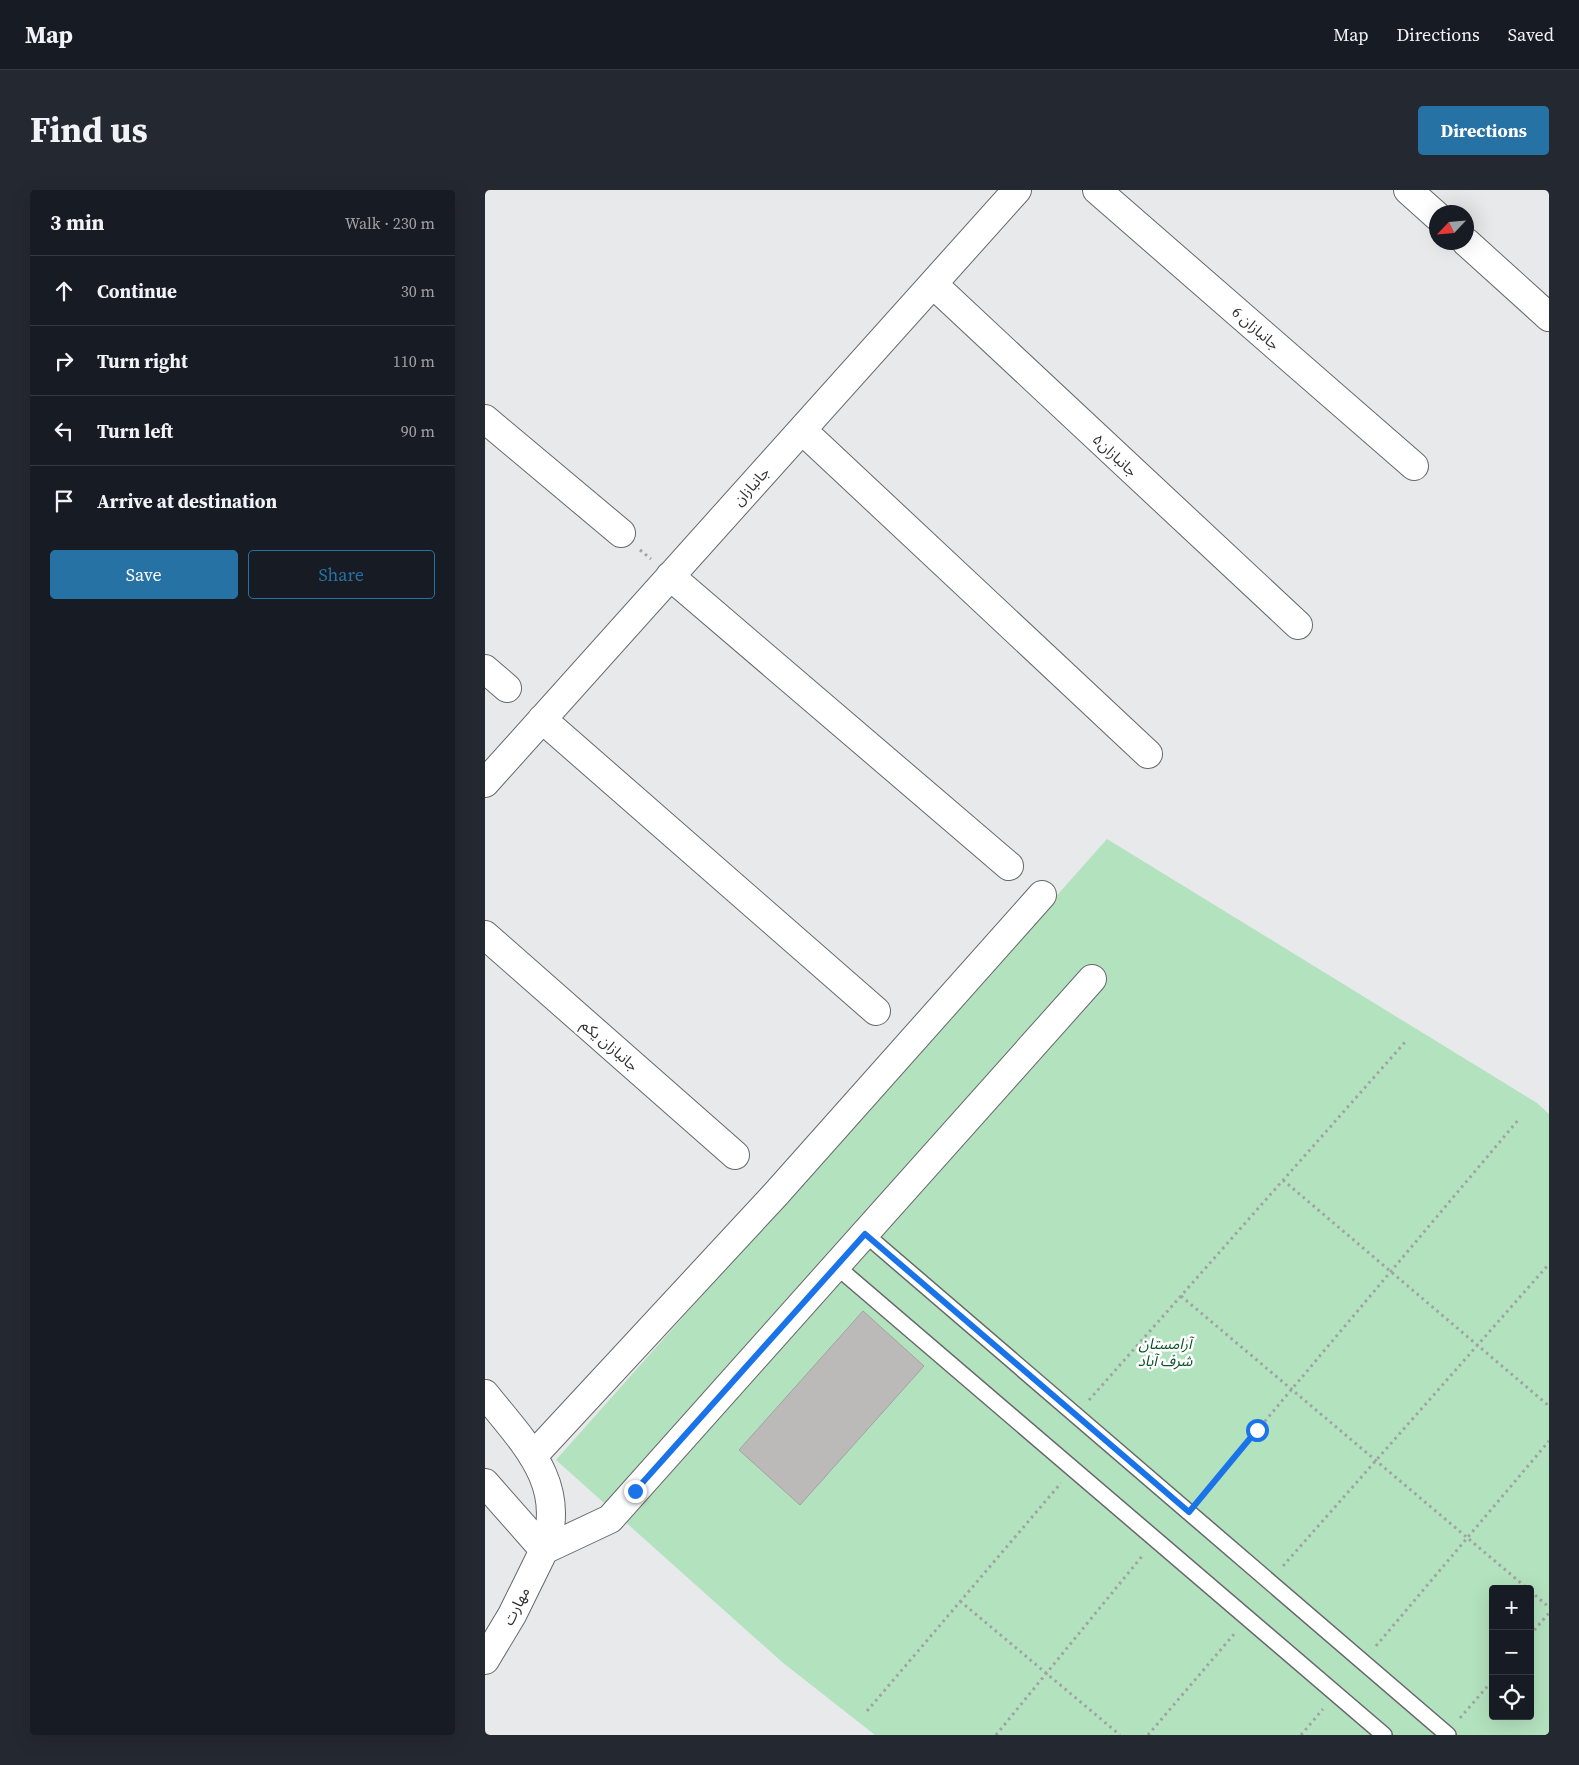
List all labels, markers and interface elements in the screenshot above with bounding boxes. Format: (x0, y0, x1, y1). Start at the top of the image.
text: Map (25, 18, 73, 51)
text: Map (1333, 22, 1369, 47)
text: Directions (1397, 22, 1480, 47)
text: Saved (1508, 22, 1554, 47)
text: Find us (30, 106, 148, 154)
button: Directions (1418, 106, 1549, 155)
north arrow (1429, 205, 1474, 250)
text: 3 min (50, 208, 105, 237)
text: Walk · 230 m (345, 212, 435, 234)
icon: ahead (50, 277, 78, 305)
text: Continue (97, 278, 177, 304)
text: 30 m (401, 280, 435, 302)
street label: جانبازان 6 (1228, 301, 1284, 355)
icon: right (50, 347, 78, 375)
text: Turn right (97, 348, 188, 374)
text: 110 m (393, 350, 435, 372)
icon: left (50, 417, 78, 445)
text: Turn left (97, 418, 173, 444)
text: 90 m (401, 420, 435, 442)
street label: جانبازان۵ (1088, 429, 1142, 481)
street label: جانبازان (728, 462, 774, 510)
icon: arrive (50, 487, 78, 515)
text: Arrive at destination (97, 488, 277, 514)
button: Save (50, 550, 238, 599)
button: Share (248, 550, 435, 599)
street label: جانبازان یکم (576, 1014, 643, 1077)
park label: آرامستان شرف آباد (1138, 1333, 1195, 1371)
route start (1246, 1419, 1269, 1442)
route end (624, 1480, 647, 1503)
street label: مهارت (498, 1583, 534, 1629)
map controls (1489, 1585, 1534, 1720)
button: + (1489, 1585, 1534, 1630)
button: − (1489, 1630, 1534, 1675)
button: locate (1489, 1675, 1534, 1720)

